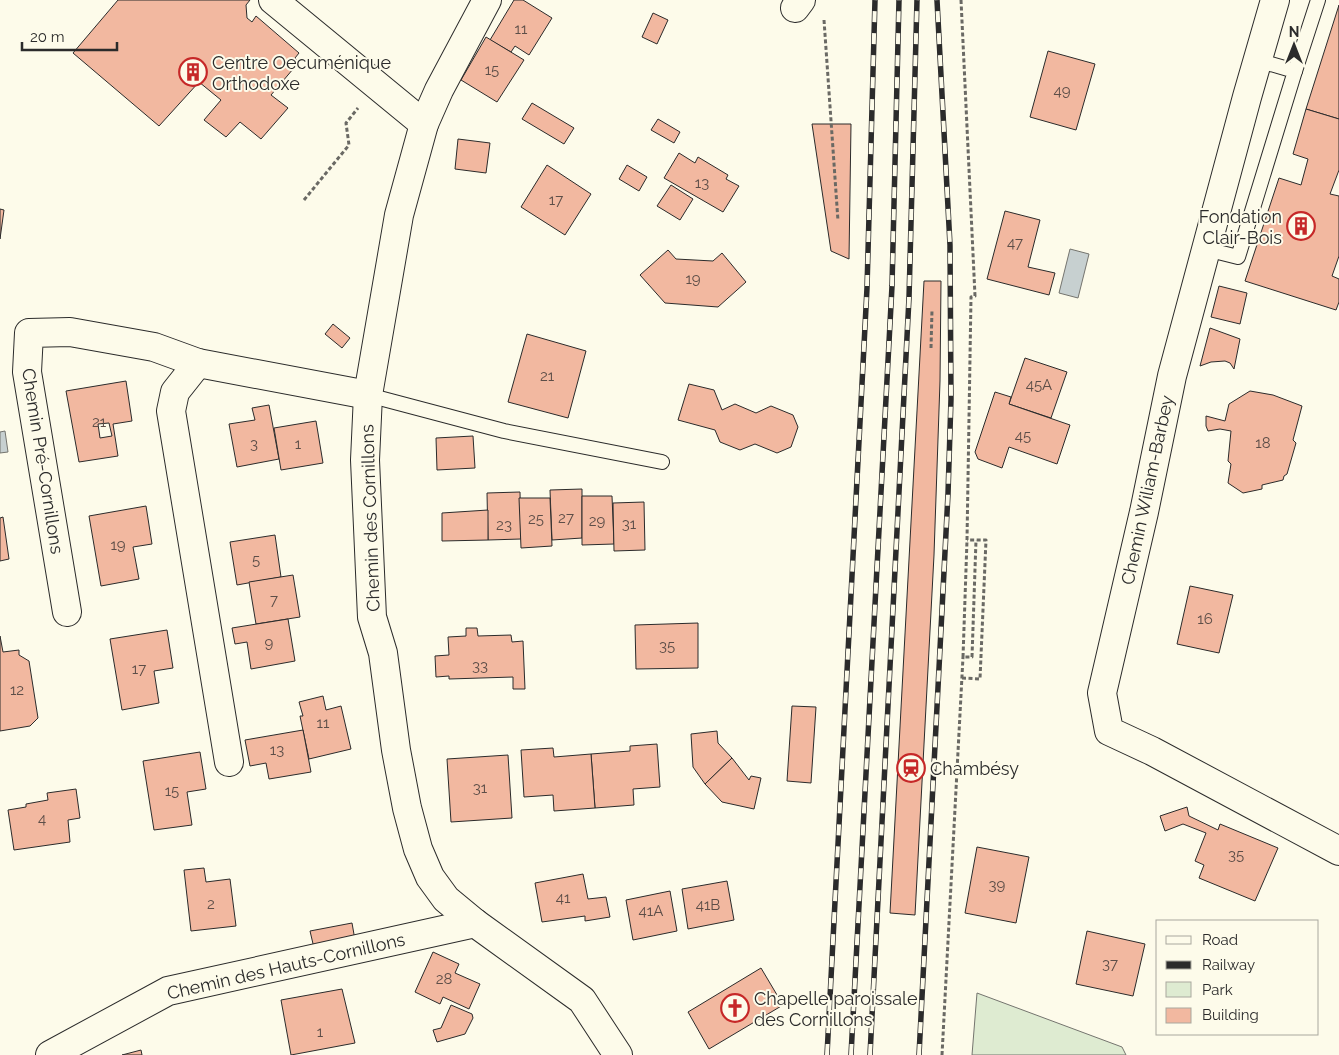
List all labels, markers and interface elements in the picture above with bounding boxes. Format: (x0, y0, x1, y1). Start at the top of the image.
scale bar (22, 20, 118, 52)
house number: 11 (515, 20, 528, 38)
north arrow (1269, 20, 1319, 70)
text: N (1289, 24, 1299, 40)
text: 20 m (30, 28, 65, 46)
place label: Centre Oecuménique Orthodoxe (212, 52, 392, 94)
building icon: Centre Oecuménique Orthodoxe (178, 57, 208, 87)
house number: 15 (485, 61, 499, 79)
house number: 49 (1054, 82, 1071, 100)
house number: 13 (695, 174, 709, 192)
house number: 17 (549, 191, 563, 209)
place label: Fondation Clair-Bois (1199, 206, 1282, 248)
building icon: Fondation Clair-Bois (1286, 211, 1316, 241)
house number: 47 (1007, 234, 1023, 252)
house number: 19 (685, 270, 701, 288)
street label: Chemin Pré-Cornillons (18, 367, 68, 556)
house number: 21 (540, 367, 555, 385)
house number: 45A (1026, 376, 1052, 394)
street label: Chemin Wiliam-Barbey (1117, 393, 1177, 587)
house number: 21 (92, 413, 107, 431)
street label: Chemin des Cornillons (356, 424, 384, 612)
house number: 45 (1015, 427, 1031, 445)
house number: 18 (1255, 434, 1271, 452)
house number: 3 (250, 435, 258, 453)
house number: 1 (295, 435, 302, 453)
house number: 27 (558, 509, 574, 527)
house number: 25 (528, 510, 544, 528)
house number: 29 (589, 512, 606, 530)
house number: 31 (622, 515, 637, 533)
house number: 23 (496, 516, 512, 534)
house number: 19 (110, 536, 126, 554)
house number: 5 (252, 551, 260, 569)
house number: 7 (270, 591, 278, 609)
house number: 16 (1197, 610, 1213, 628)
house number: 9 (265, 634, 274, 652)
house number: 35 (659, 637, 675, 655)
house number: 33 (472, 657, 488, 675)
house number: 17 (132, 660, 146, 678)
house number: 12 (10, 681, 24, 699)
house number: 11 (317, 714, 330, 732)
house number: 13 (270, 741, 284, 759)
station icon: Chambésy (896, 753, 926, 783)
place label: Chambésy (930, 758, 1019, 779)
house number: 31 (473, 779, 488, 797)
house number: 15 (165, 782, 179, 800)
house number: 4 (38, 810, 46, 828)
house number: 35 (1228, 846, 1244, 864)
house number: 39 (989, 876, 1006, 894)
house number: 41 (556, 889, 571, 907)
house number: 2 (207, 895, 215, 913)
house number: 41B (696, 896, 720, 914)
house number: 41A (639, 902, 663, 920)
legend (1156, 920, 1319, 1035)
street label: Chemin des Hauts-Cornillons (165, 928, 407, 1004)
text: Road (1202, 931, 1238, 949)
house number: 37 (1102, 955, 1118, 973)
text: Railway (1202, 956, 1255, 974)
house number: 28 (436, 970, 452, 988)
text: Park (1202, 981, 1233, 999)
place label: Chapelle paroissale des Cornillons (754, 988, 918, 1030)
church icon: Chapelle paroissale des Cornillons (720, 993, 750, 1023)
text: Building (1202, 1006, 1259, 1024)
house number: 1 (317, 1023, 324, 1041)

